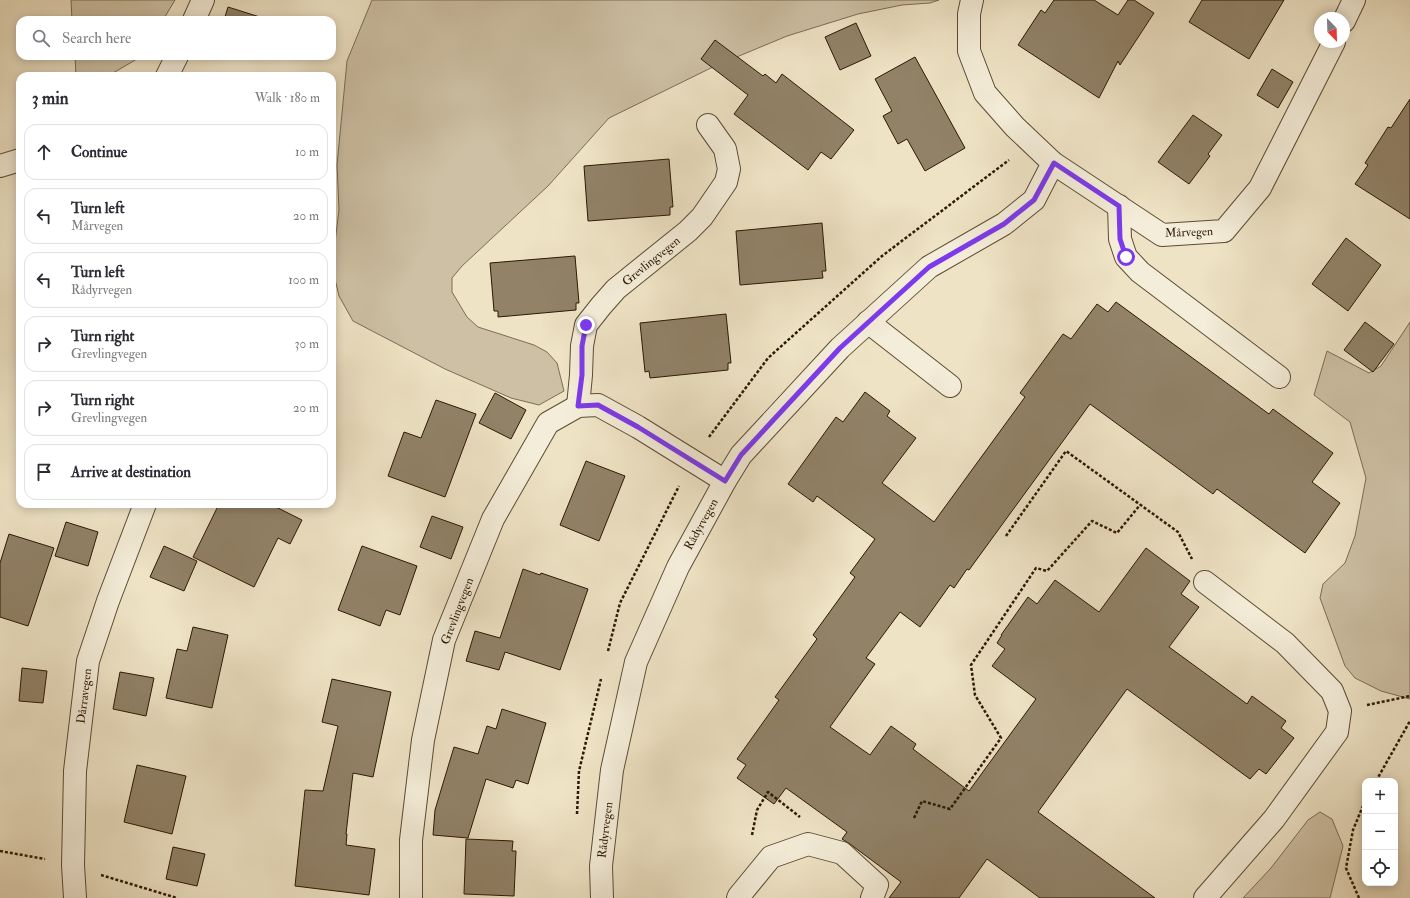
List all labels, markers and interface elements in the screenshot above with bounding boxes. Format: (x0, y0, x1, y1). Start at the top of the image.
north arrow (1314, 12, 1350, 48)
search box (16, 16, 336, 60)
icon: search (30, 27, 52, 49)
text: Search here (62, 29, 131, 48)
text: 3 min (32, 88, 69, 109)
text: Walk · 180 m (255, 90, 320, 106)
icon: ahead (33, 141, 55, 163)
text: Continue (71, 143, 127, 162)
text: 10 m (295, 144, 319, 160)
text: Turn left (71, 199, 125, 218)
icon: left (33, 205, 55, 227)
text: 20 m (293, 208, 319, 224)
text: Mårvegen (71, 218, 123, 234)
street label: Mårvegen (1165, 224, 1213, 241)
street label: Grevlingvegen (619, 233, 683, 289)
route start (1117, 248, 1135, 266)
text: Turn left (71, 263, 125, 282)
icon: left (33, 269, 55, 291)
text: 100 m (288, 272, 319, 288)
text: Rådyrvegen (71, 282, 132, 298)
route end (577, 316, 595, 334)
text: Turn right (71, 327, 134, 346)
icon: right (33, 333, 55, 355)
text: 30 m (295, 336, 319, 352)
text: Grevlingvegen (71, 346, 147, 362)
text: Turn right (71, 391, 134, 410)
icon: right (33, 397, 55, 419)
text: 20 m (293, 400, 319, 416)
text: Grevlingvegen (71, 410, 147, 426)
icon: arrive (33, 461, 55, 483)
text: Arrive at destination (71, 463, 191, 482)
street label: Rådyrvegen (681, 496, 722, 553)
street label: Grevlingvegen (438, 576, 477, 647)
street label: Dårravegen (74, 668, 95, 725)
map controls (1362, 778, 1398, 886)
button: + (1362, 778, 1398, 814)
street label: Rådyrvegen (595, 801, 616, 859)
button: − (1362, 814, 1398, 850)
button: locate (1362, 850, 1398, 886)

